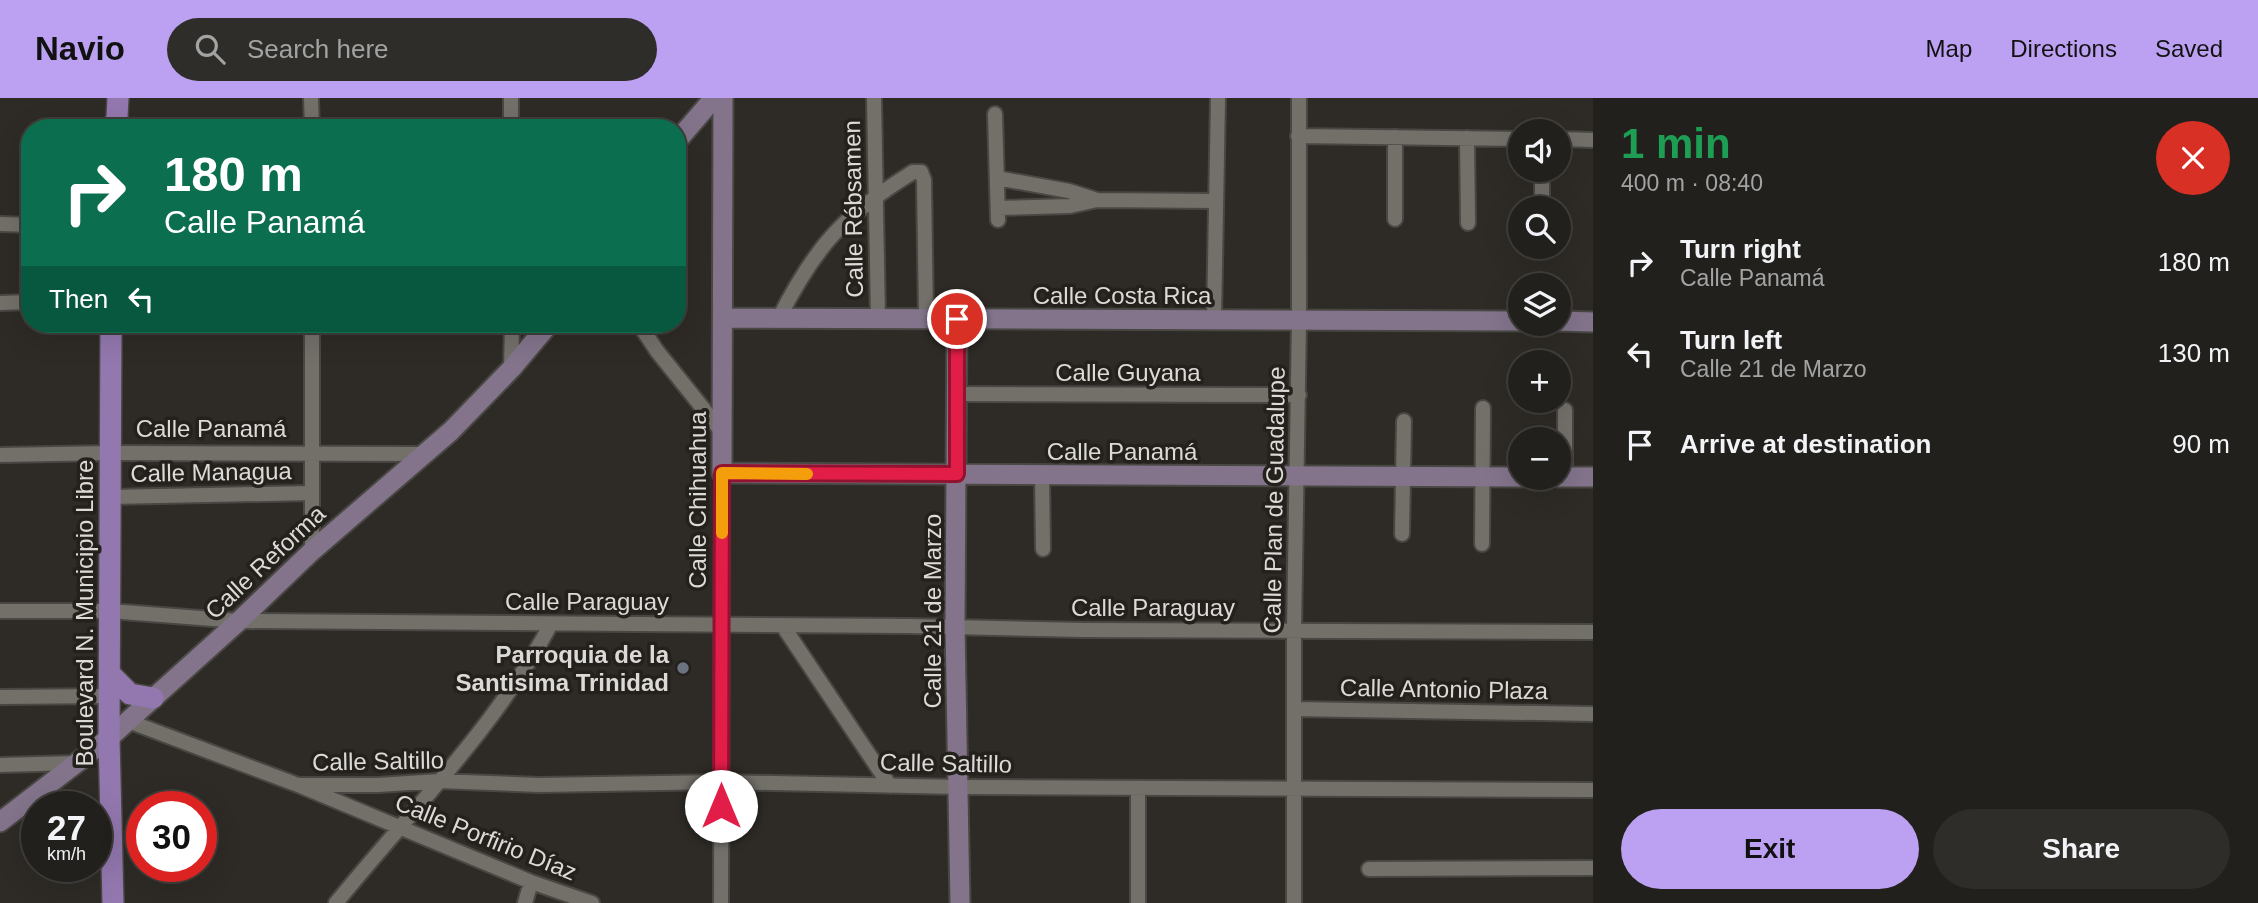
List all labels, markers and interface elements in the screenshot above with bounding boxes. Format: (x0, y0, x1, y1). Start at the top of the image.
search box (167, 18, 657, 81)
text: Navio (35, 30, 125, 67)
icon: search (191, 30, 229, 68)
text: Search here (247, 34, 389, 64)
text: Map (1926, 35, 1972, 62)
text: Directions (2010, 35, 2117, 62)
text: Saved (2155, 35, 2223, 62)
map controls (1508, 119, 1571, 490)
button: sound (1508, 119, 1571, 182)
street label: Calle Rébsamen (838, 120, 868, 298)
text: 1 min (1621, 120, 1731, 167)
button: close (2156, 121, 2230, 195)
icon: right (49, 147, 140, 238)
text: 180 m (164, 147, 303, 201)
text: 400 m · 08:40 (1621, 170, 1763, 196)
button: search (1508, 196, 1571, 259)
text: Calle Panamá (164, 204, 365, 240)
text: Turn right (1680, 234, 1801, 264)
icon: right (1621, 244, 1659, 282)
text: 180 m (2158, 247, 2230, 277)
text: Calle Panamá (1680, 265, 1824, 291)
button: layers (1508, 273, 1571, 336)
icon: left (122, 280, 160, 318)
street label: Calle Costa Rica (1033, 282, 1212, 309)
text: Then (49, 284, 108, 314)
pin (927, 289, 987, 349)
icon: arrive (938, 300, 976, 338)
text: Turn left (1680, 325, 1782, 355)
icon: left (1621, 335, 1659, 373)
text: 130 m (2158, 338, 2230, 368)
button: + (1508, 350, 1571, 413)
text: Calle 21 de Marzo (1680, 356, 1867, 382)
street label: Calle Guyana (1055, 359, 1201, 386)
street label: Calle Plan de Guadalupe (1258, 366, 1290, 634)
street label: Calle Chihuahua (684, 411, 711, 589)
street label: Calle Panamá (136, 415, 287, 442)
icon: arrive (1621, 426, 1659, 464)
button: − (1508, 427, 1571, 490)
text: Arrive at destination (1680, 429, 1931, 459)
text: 90 m (2172, 429, 2230, 459)
street label: Calle Panamá (1047, 438, 1198, 465)
street label: Calle Managua (130, 457, 293, 487)
street label: Boulevard N. Municipio Libre (71, 460, 98, 766)
street label: Calle Reforma (200, 499, 331, 624)
street label: Calle 21 de Marzo (919, 514, 946, 708)
street label: Calle Paraguay (505, 588, 669, 615)
street label: Calle Paraguay (1071, 594, 1235, 621)
place label: Parroquia de la Santisima Trinidad (456, 641, 670, 696)
marker: Parroquia de la Santisima Trinidad (675, 660, 691, 676)
street label: Calle Antonio Plaza (1340, 674, 1549, 704)
street label: Calle Saltillo (312, 746, 444, 776)
street label: Calle Saltillo (880, 748, 1012, 778)
position arrow (684, 769, 758, 843)
street label: Calle Porfirio Díaz (391, 788, 581, 886)
speed limit sign: 30 (126, 791, 217, 882)
text: 27 (47, 808, 86, 847)
button: Exit (1621, 809, 1919, 889)
button: Share (1933, 809, 2230, 889)
text: km/h (47, 844, 86, 864)

